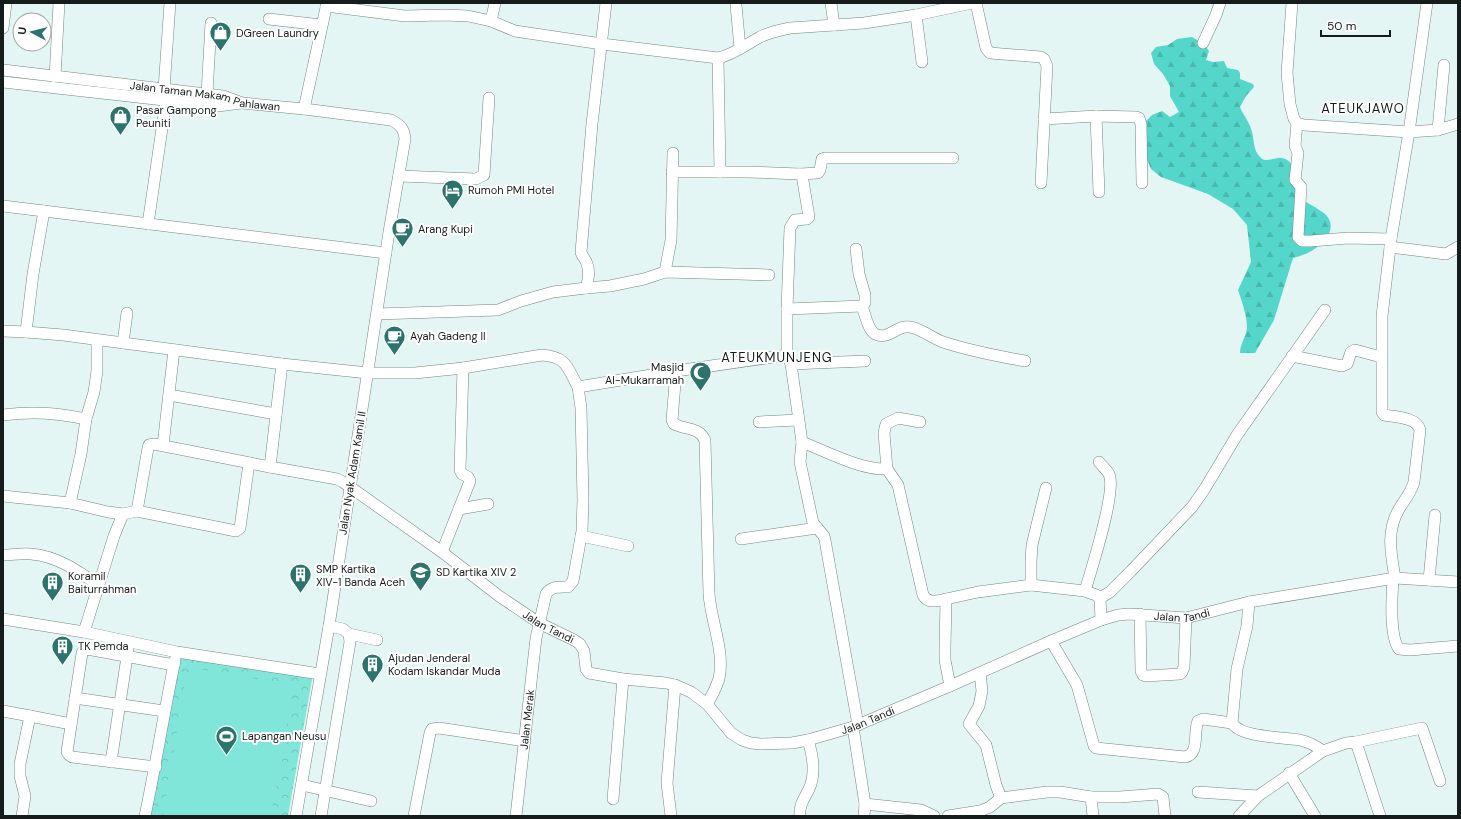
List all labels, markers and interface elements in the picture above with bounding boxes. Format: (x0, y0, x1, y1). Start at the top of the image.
north arrow (12, 12, 52, 52)
scale bar (1321, 12, 1390, 38)
text: 50 m (1327, 18, 1356, 34)
shop icon: DGreen Laundry (208, 20, 234, 53)
text: U (15, 26, 29, 35)
place label: DGreen Laundry (236, 26, 319, 40)
street label: Jalan Taman Makam Pahlawan (129, 78, 281, 114)
district label: ATEUKJAWO (1321, 100, 1405, 117)
shop icon: Pasar Gampong Peuniti (107, 103, 133, 136)
place label: Pasar Gampong Peuniti (136, 103, 217, 130)
hotel icon: Rumoh PMI Hotel (439, 177, 465, 210)
place label: Rumoh PMI Hotel (468, 183, 554, 197)
cafe icon: Arang Kupi (389, 216, 415, 249)
place label: Arang Kupi (418, 222, 473, 236)
cafe icon: Ayah Gadeng II (382, 323, 408, 356)
place label: Ayah Gadeng II (410, 329, 486, 343)
district label: ATEUKMUNJENG (721, 349, 833, 366)
place label: Masjid Al-Mukarramah (605, 360, 684, 387)
mosque icon: Masjid Al-Mukarramah (687, 360, 713, 393)
street label: Jalan Nyak Adam Kamil II (335, 410, 369, 536)
school or university icon: SD Kartika XIV 2 (408, 559, 434, 592)
building icon: SMP Kartika XIV-1 Banda Aceh (287, 562, 313, 595)
place label: SMP Kartika XIV-1 Banda Aceh (316, 562, 405, 589)
place label: SD Kartika XIV 2 (436, 565, 516, 579)
building icon: Koramil Baiturrahman (40, 569, 66, 602)
place label: Koramil Baiturrahman (68, 569, 136, 596)
street label: Jalan Tandi (1154, 605, 1211, 625)
street label: Jalan Tandi (520, 607, 577, 646)
building icon: TK Pemda (50, 633, 76, 666)
place label: TK Pemda (78, 639, 129, 653)
building icon: Ajudan Jenderal Kodam Iskandar Muda (360, 651, 386, 684)
place label: Ajudan Jenderal Kodam Iskandar Muda (388, 651, 500, 678)
street label: Jalan Merak (517, 688, 537, 750)
street label: Jalan Tandi (840, 703, 897, 737)
sports icon: Lapangan Neusu (214, 723, 240, 756)
place label: Lapangan Neusu (242, 729, 326, 743)

